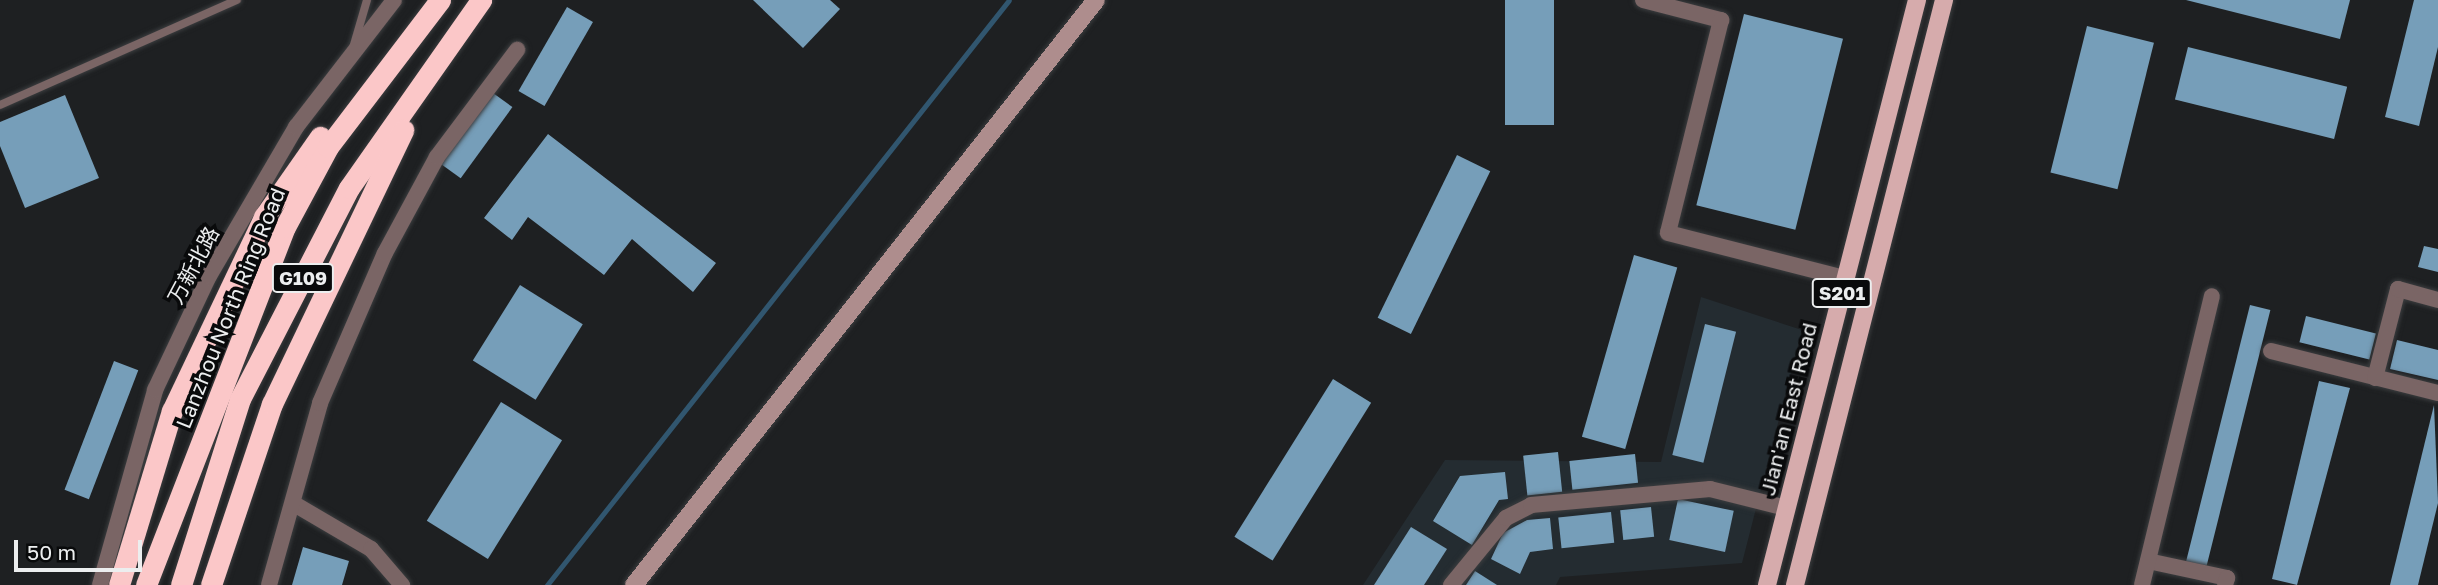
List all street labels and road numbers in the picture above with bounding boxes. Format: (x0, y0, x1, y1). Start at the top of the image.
street label: Lanzhou North Ring Road (170, 184, 290, 432)
street label: 万新北路 (162, 222, 224, 308)
road number: G109 (272, 262, 334, 294)
road number: S201 (1811, 278, 1874, 308)
street label: Jian'an East Road (1754, 320, 1822, 498)

